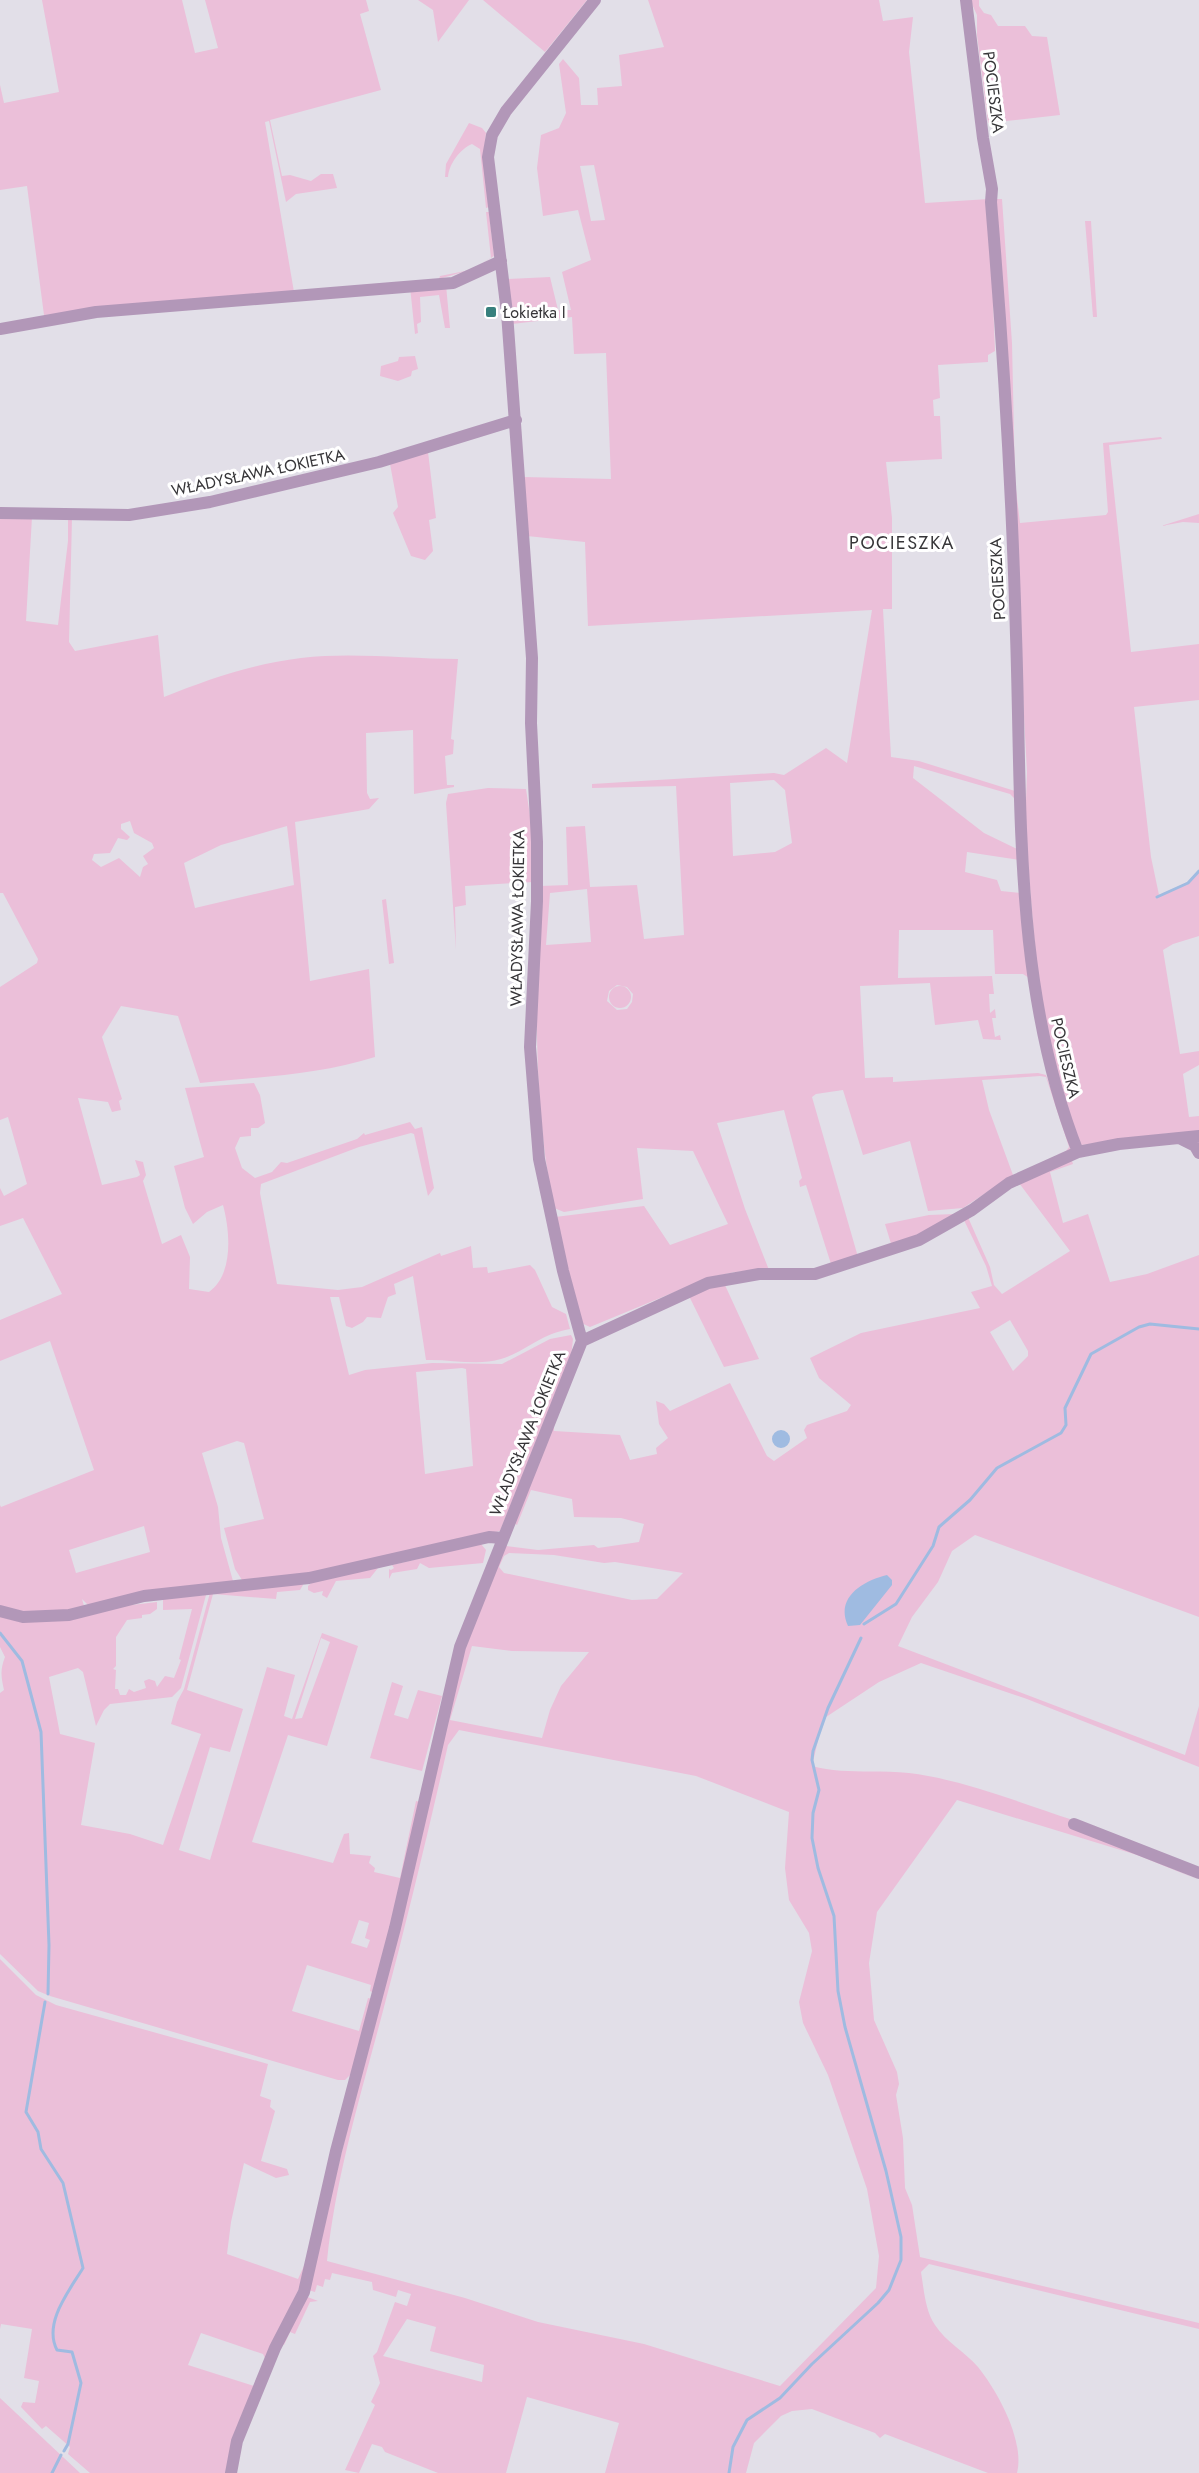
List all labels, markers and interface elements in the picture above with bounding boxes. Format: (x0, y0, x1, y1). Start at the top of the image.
street label: POCIESZKA (977, 50, 1010, 135)
place label: Łokietka I (502, 301, 566, 324)
marker: Łokietka I (484, 305, 498, 319)
street label: WŁADYSŁAWA ŁOKIETKA (169, 443, 347, 502)
district label: POCIESZKA (849, 530, 955, 556)
street label: POCIESZKA (984, 537, 1011, 621)
street label: WŁADYSŁAWA ŁOKIETKA (504, 829, 531, 1007)
street label: POCIESZKA (1045, 1015, 1086, 1101)
street label: WŁADYSŁAWA ŁOKIETKA (484, 1347, 571, 1519)

